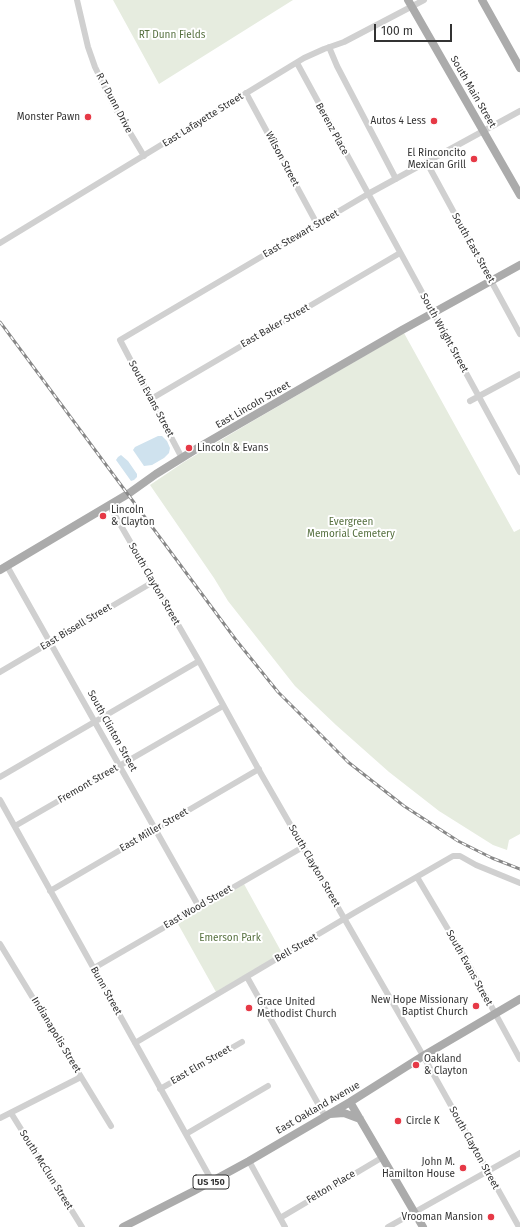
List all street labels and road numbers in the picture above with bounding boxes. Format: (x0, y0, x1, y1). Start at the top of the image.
street label: South Main Street (448, 54, 498, 130)
street label: R T Dunn Drive (93, 71, 135, 135)
street label: East Lafayette Street (160, 90, 246, 150)
street label: Berenz Place (313, 101, 351, 157)
street label: Wilson Street (263, 130, 301, 188)
street label: East Stewart Street (261, 207, 341, 261)
street label: South East Street (449, 211, 497, 285)
street label: South Wright Street (417, 291, 471, 375)
street label: East Baker Street (239, 302, 311, 350)
street label: South Evans Street (126, 359, 176, 439)
street label: East Lincoln Street (214, 379, 292, 431)
street label: South Clayton Street (126, 541, 182, 627)
street label: East Bissell Street (38, 601, 114, 653)
street label: South Clinton Street (85, 688, 139, 774)
street label: Fremont Street (56, 762, 120, 806)
street label: East Miller Street (118, 806, 190, 854)
street label: South Clayton Street (286, 823, 342, 909)
street label: East Wood Street (162, 883, 234, 931)
street label: South Evans Street (443, 928, 495, 1008)
street label: Bell Street (273, 931, 319, 965)
street label: Bunn Street (88, 965, 124, 1017)
street label: Indianapolis Street (29, 995, 83, 1075)
street label: East Elm Street (169, 1043, 233, 1087)
street label: East Oakland Avenue (274, 1079, 362, 1137)
street label: South Clayton Street (446, 1105, 502, 1191)
street label: South McClun Street (17, 1128, 75, 1212)
street label: Felton Place (304, 1168, 358, 1206)
road number: US 150 (193, 1175, 229, 1189)

